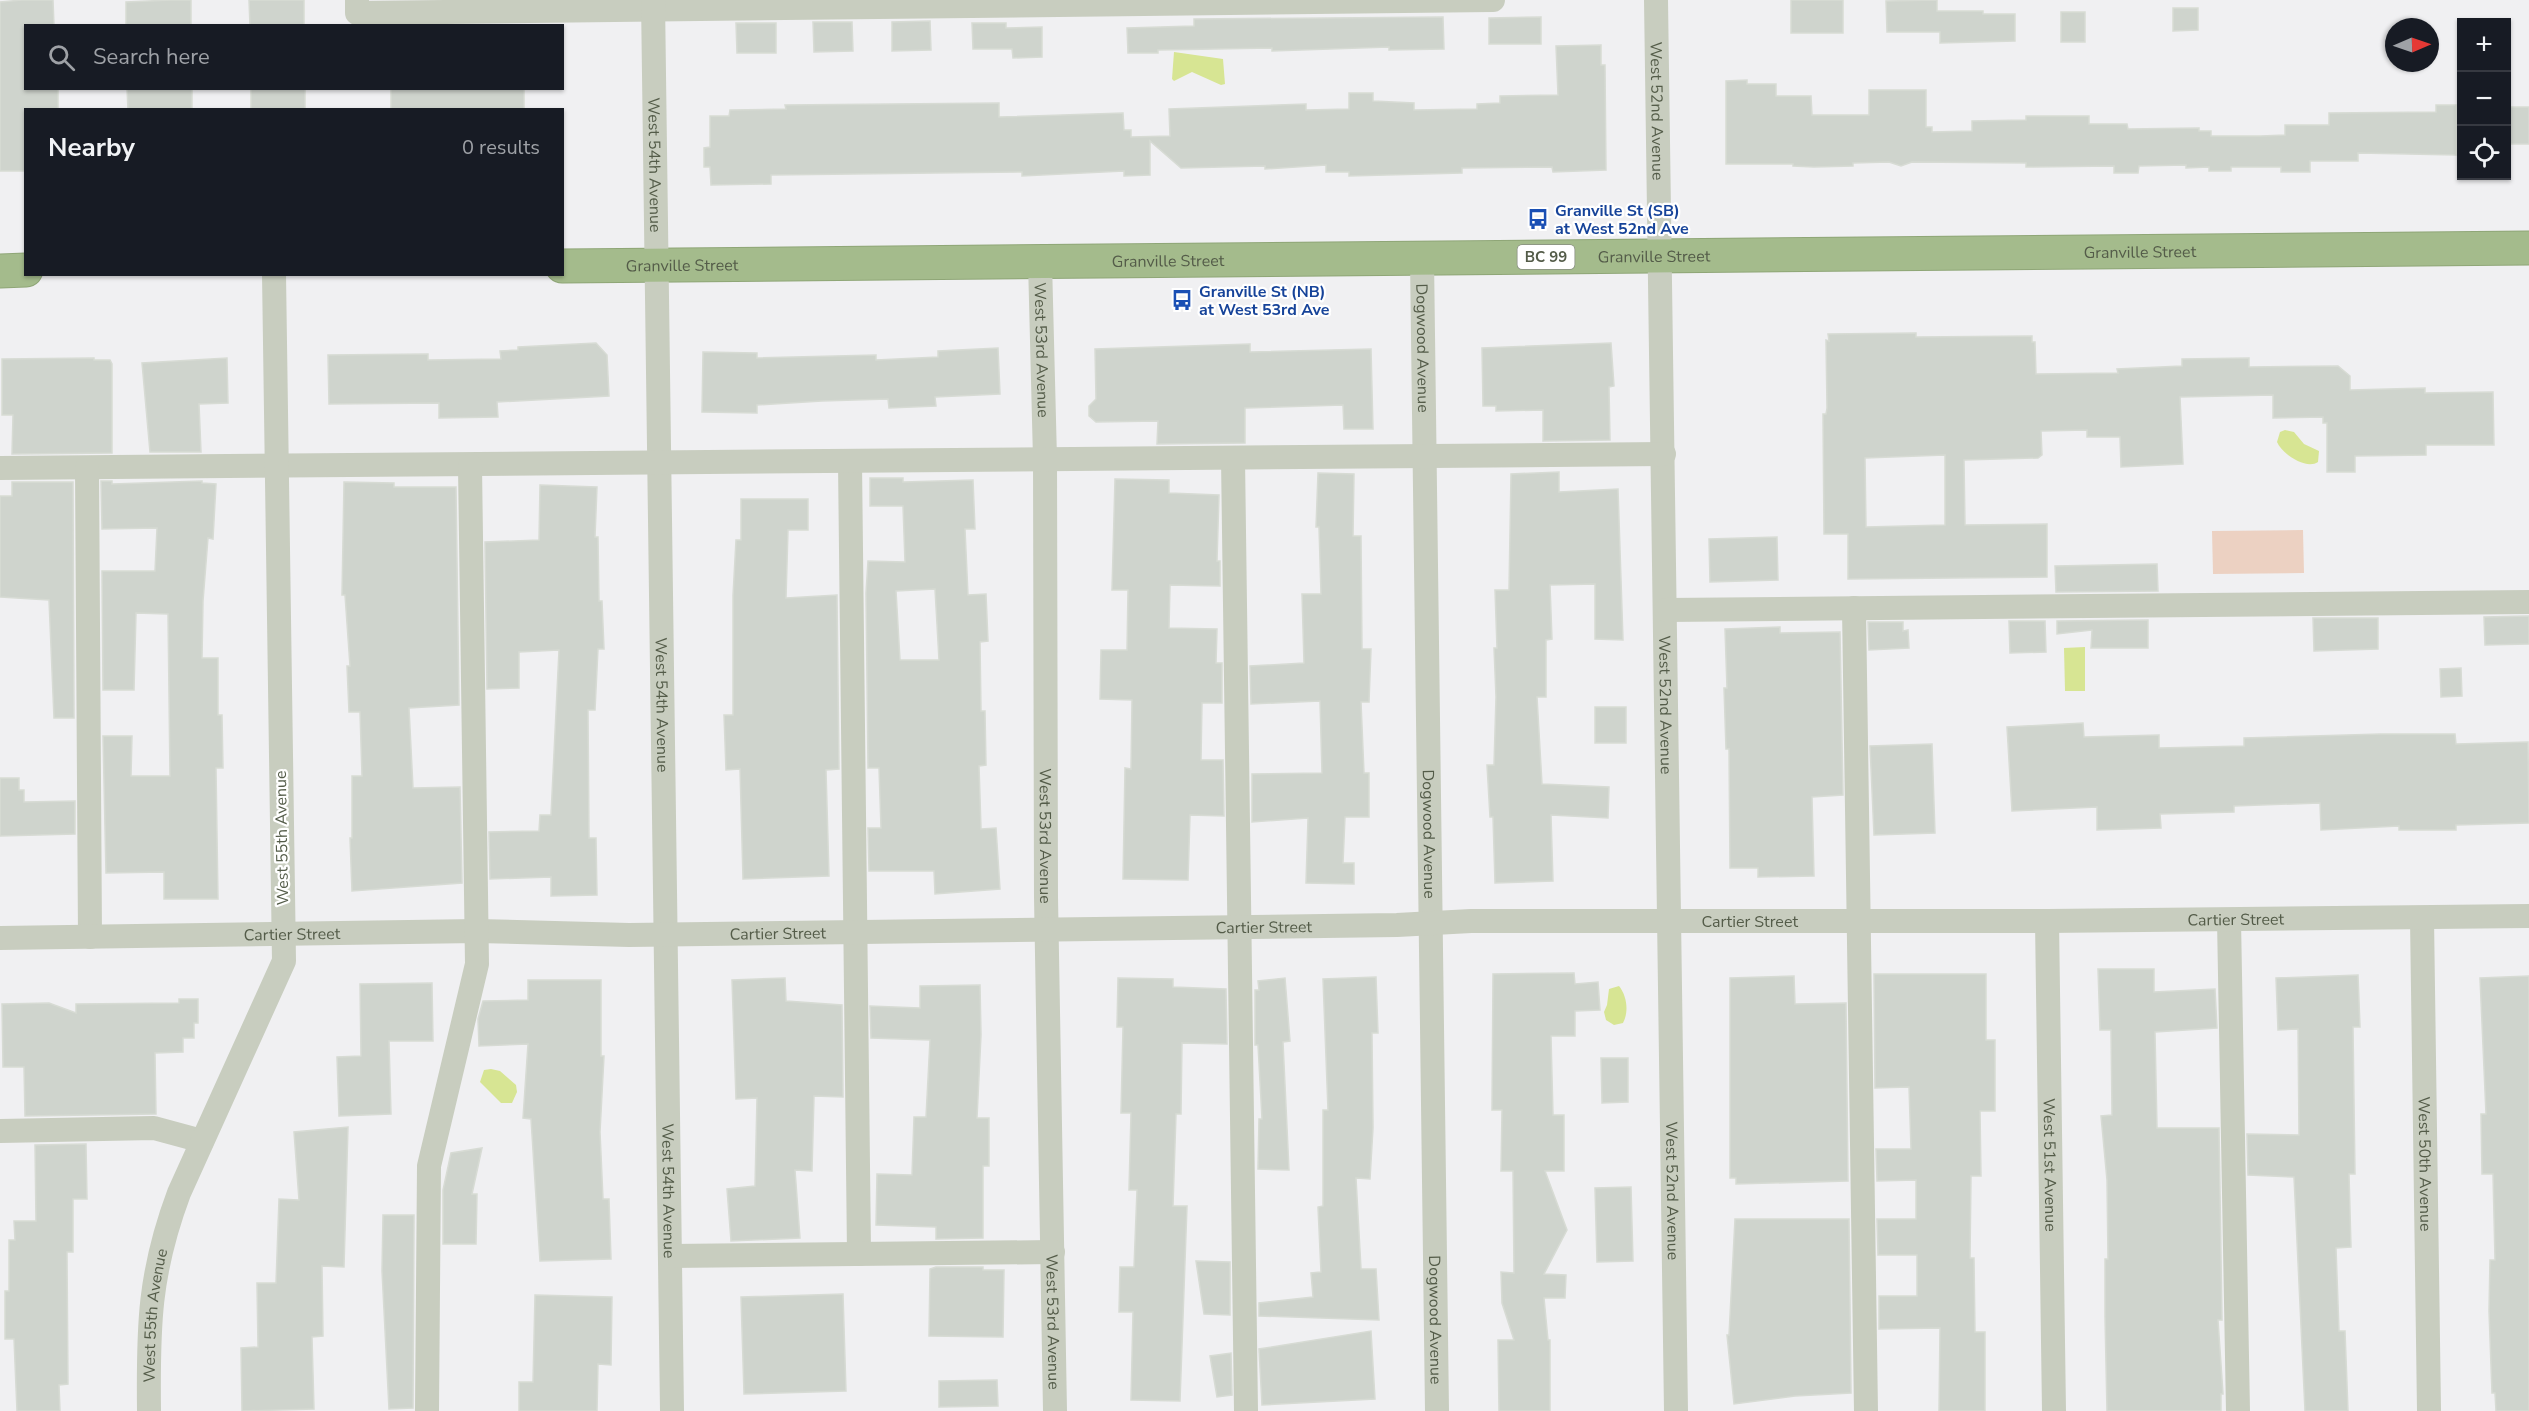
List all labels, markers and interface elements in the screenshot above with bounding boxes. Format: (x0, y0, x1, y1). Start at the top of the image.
north arrow (2385, 18, 2439, 72)
map controls (2457, 18, 2511, 180)
button: + (2457, 18, 2511, 72)
search box (24, 24, 564, 90)
icon: search (45, 41, 78, 74)
street label: West 52nd Avenue (1645, 41, 1669, 181)
text: Search here (93, 42, 210, 72)
button: − (2457, 72, 2511, 126)
street label: West 54th Avenue (642, 97, 666, 233)
button: locate (2457, 126, 2511, 180)
text: Nearby (48, 130, 135, 165)
text: 0 results (462, 134, 540, 161)
place label: Granville St (SB) at West 52nd Ave (1555, 200, 1689, 240)
bus stop icon: Granville St (SB) at West 52nd Ave (1526, 207, 1550, 231)
street label: Granville Street (2084, 241, 2197, 264)
road number: BC 99 (1518, 245, 1574, 269)
street label: Granville Street (1598, 245, 1711, 269)
street label: Granville Street (1112, 250, 1225, 273)
street label: Granville Street (626, 254, 739, 277)
place label: Granville St (NB) at West 53rd Ave (1199, 281, 1330, 321)
street label: West 53rd Avenue (1029, 282, 1054, 418)
street label: Dogwood Avenue (1410, 283, 1434, 413)
bus stop icon: Granville St (NB) at West 53rd Ave (1170, 288, 1194, 312)
street label: West 52nd Avenue (1653, 635, 1677, 774)
street label: West 54th Avenue (650, 637, 673, 773)
street label: West 53rd Avenue (1034, 768, 1056, 904)
street label: Dogwood Avenue (1417, 769, 1440, 899)
street label: West 55th Avenue (270, 770, 294, 906)
street label: Cartier Street (2187, 909, 2285, 932)
street label: Cartier Street (1701, 911, 1798, 933)
street label: Cartier Street (1215, 916, 1313, 939)
street label: Cartier Street (729, 922, 827, 946)
street label: Cartier Street (244, 923, 341, 946)
street label: West 50th Avenue (2413, 1096, 2436, 1232)
street label: West 51st Avenue (2038, 1098, 2061, 1232)
street label: West 52nd Avenue (1660, 1121, 1684, 1260)
street label: West 54th Avenue (656, 1123, 680, 1259)
street label: West 55th Avenue (139, 1246, 173, 1382)
street label: West 53rd Avenue (1040, 1254, 1065, 1390)
street label: Dogwood Avenue (1423, 1255, 1447, 1385)

